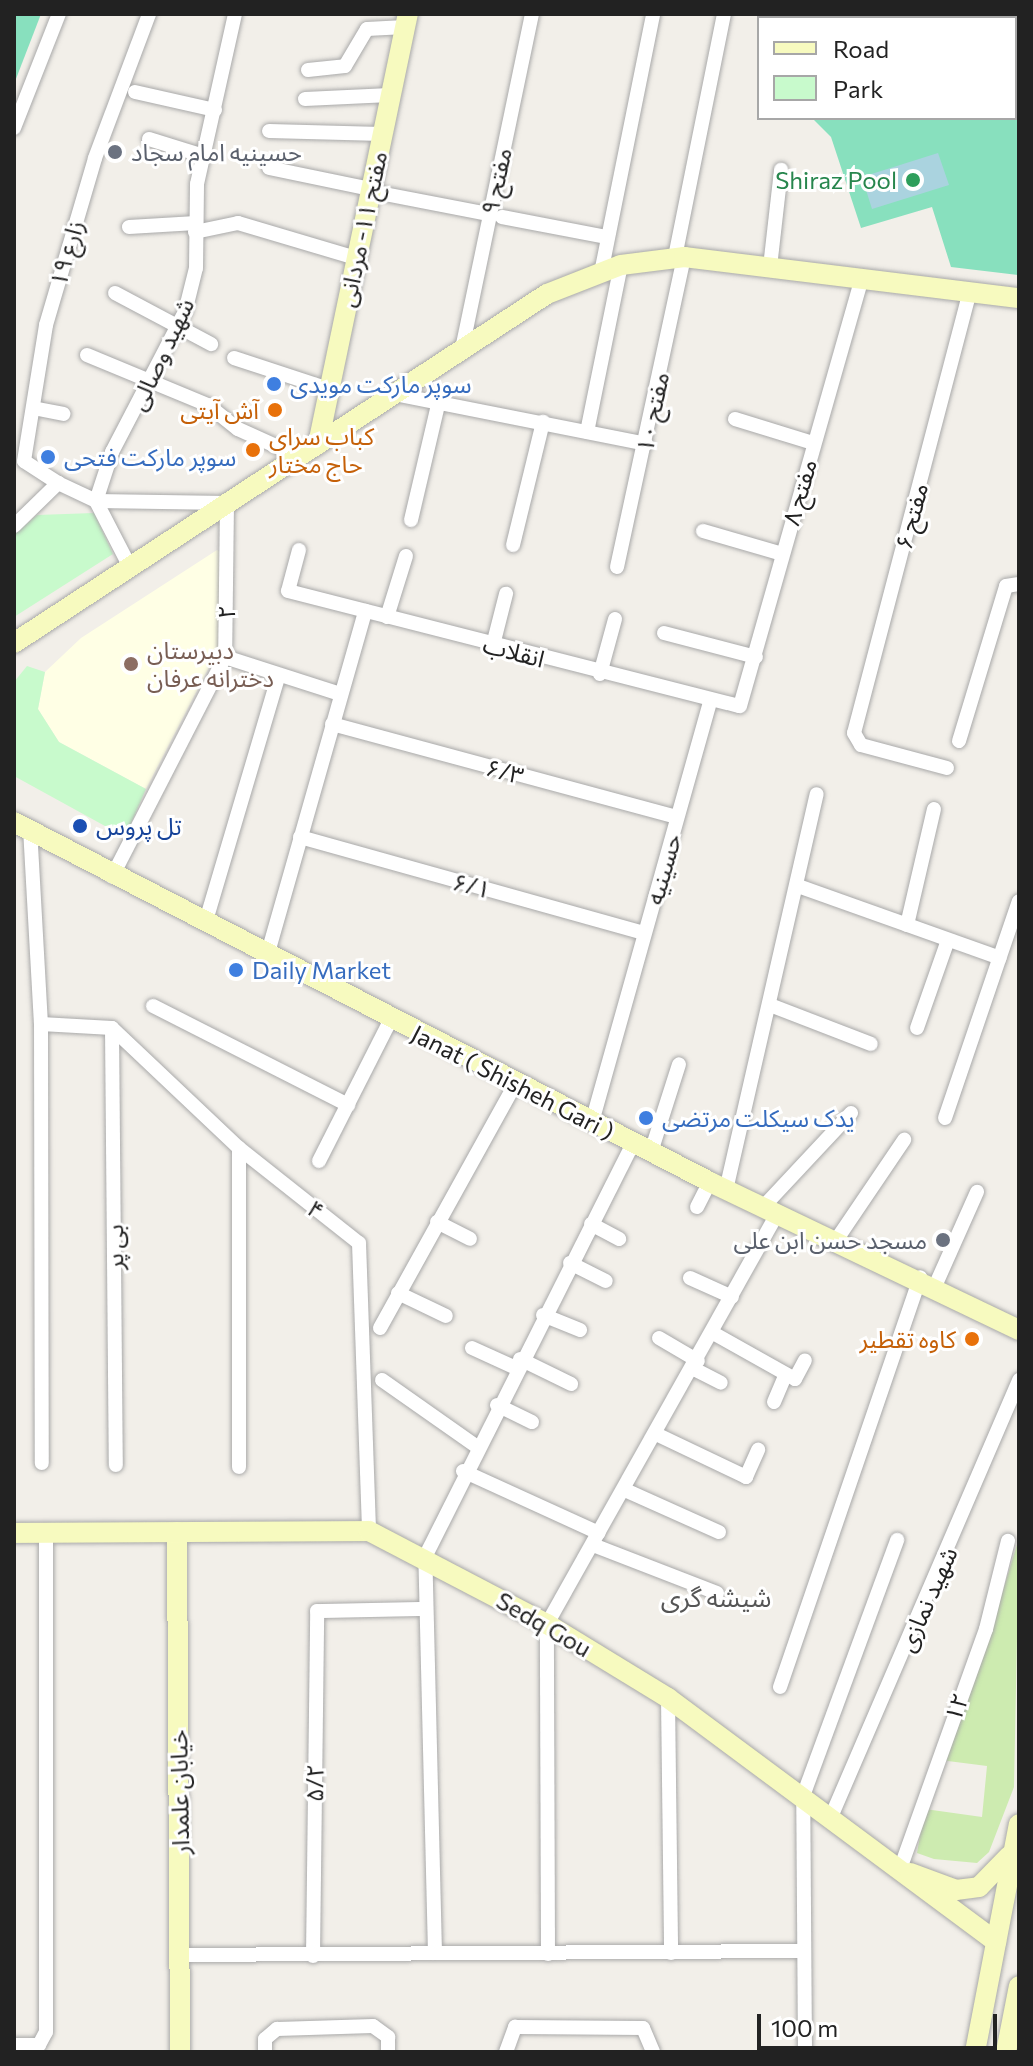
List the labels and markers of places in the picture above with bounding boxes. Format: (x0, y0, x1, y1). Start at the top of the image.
place label: حسینیه امام سجاد (131, 138, 302, 166)
marker: حسینیه امام سجاد (106, 143, 124, 161)
place label: Shiraz Pool (775, 166, 897, 194)
marker: Shiraz Pool (904, 171, 922, 189)
place label: سوپر مارکت مویدی (290, 370, 472, 398)
marker: سوپر مارکت مویدی (265, 375, 283, 393)
place label: آش آیتی (180, 396, 259, 424)
marker: آش آیتی (266, 401, 284, 419)
place label: کباب سرای حاج مختار (269, 422, 374, 478)
marker: کباب سرای حاج مختار (244, 441, 262, 459)
place label: سوپر مارکت فتحی (64, 443, 236, 471)
marker: سوپر مارکت فتحی (39, 448, 57, 466)
place label: دبیرستان دخترانه عرفان (147, 636, 274, 692)
marker: دبیرستان دخترانه عرفان (122, 655, 140, 673)
place label: تل پروس (96, 812, 182, 840)
marker: تل پروس (71, 817, 89, 835)
place label: Daily Market (252, 956, 391, 984)
marker: Daily Market (227, 961, 245, 979)
place label: یدک سیکلت مرتضی (662, 1104, 855, 1132)
marker: یدک سیکلت مرتضی (637, 1109, 655, 1127)
place label: مسجد حسن ابن علی (733, 1226, 927, 1254)
marker: مسجد حسن ابن علی (934, 1231, 952, 1249)
place label: کاوه تقطیر (860, 1325, 956, 1353)
marker: کاوه تقطیر (963, 1330, 981, 1348)

